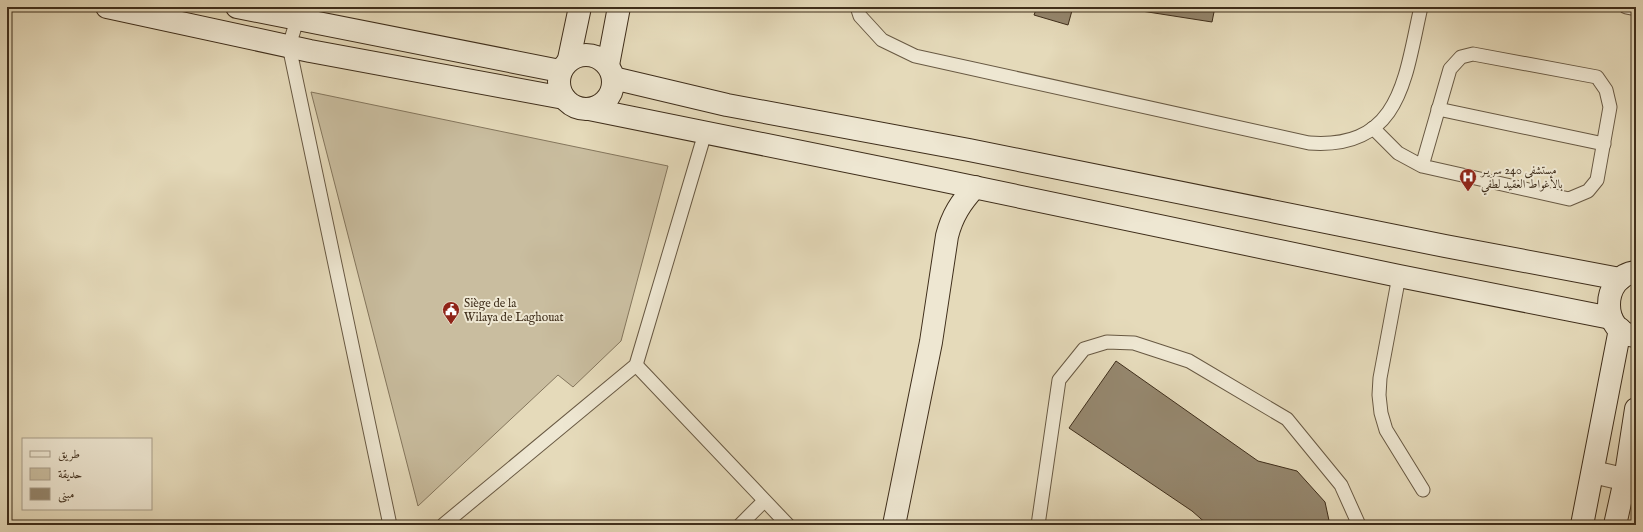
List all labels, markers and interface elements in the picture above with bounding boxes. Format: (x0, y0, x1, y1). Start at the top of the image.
place label: مستشفى 240 سريـر بالأغواط العقيد لطفي (1479, 163, 1563, 196)
hospital icon: مستشفى 240 سريـر بالأغواط العقيد لطفي (1458, 167, 1478, 192)
place label: Siège de la Wilaya de Laghouat (464, 296, 564, 325)
public building icon: Siège de la Wilaya de Laghouat (441, 300, 461, 325)
legend (22, 438, 152, 510)
text: طريق (58, 447, 80, 462)
text: حديقة (58, 467, 82, 482)
text: مبنى (58, 487, 74, 503)

